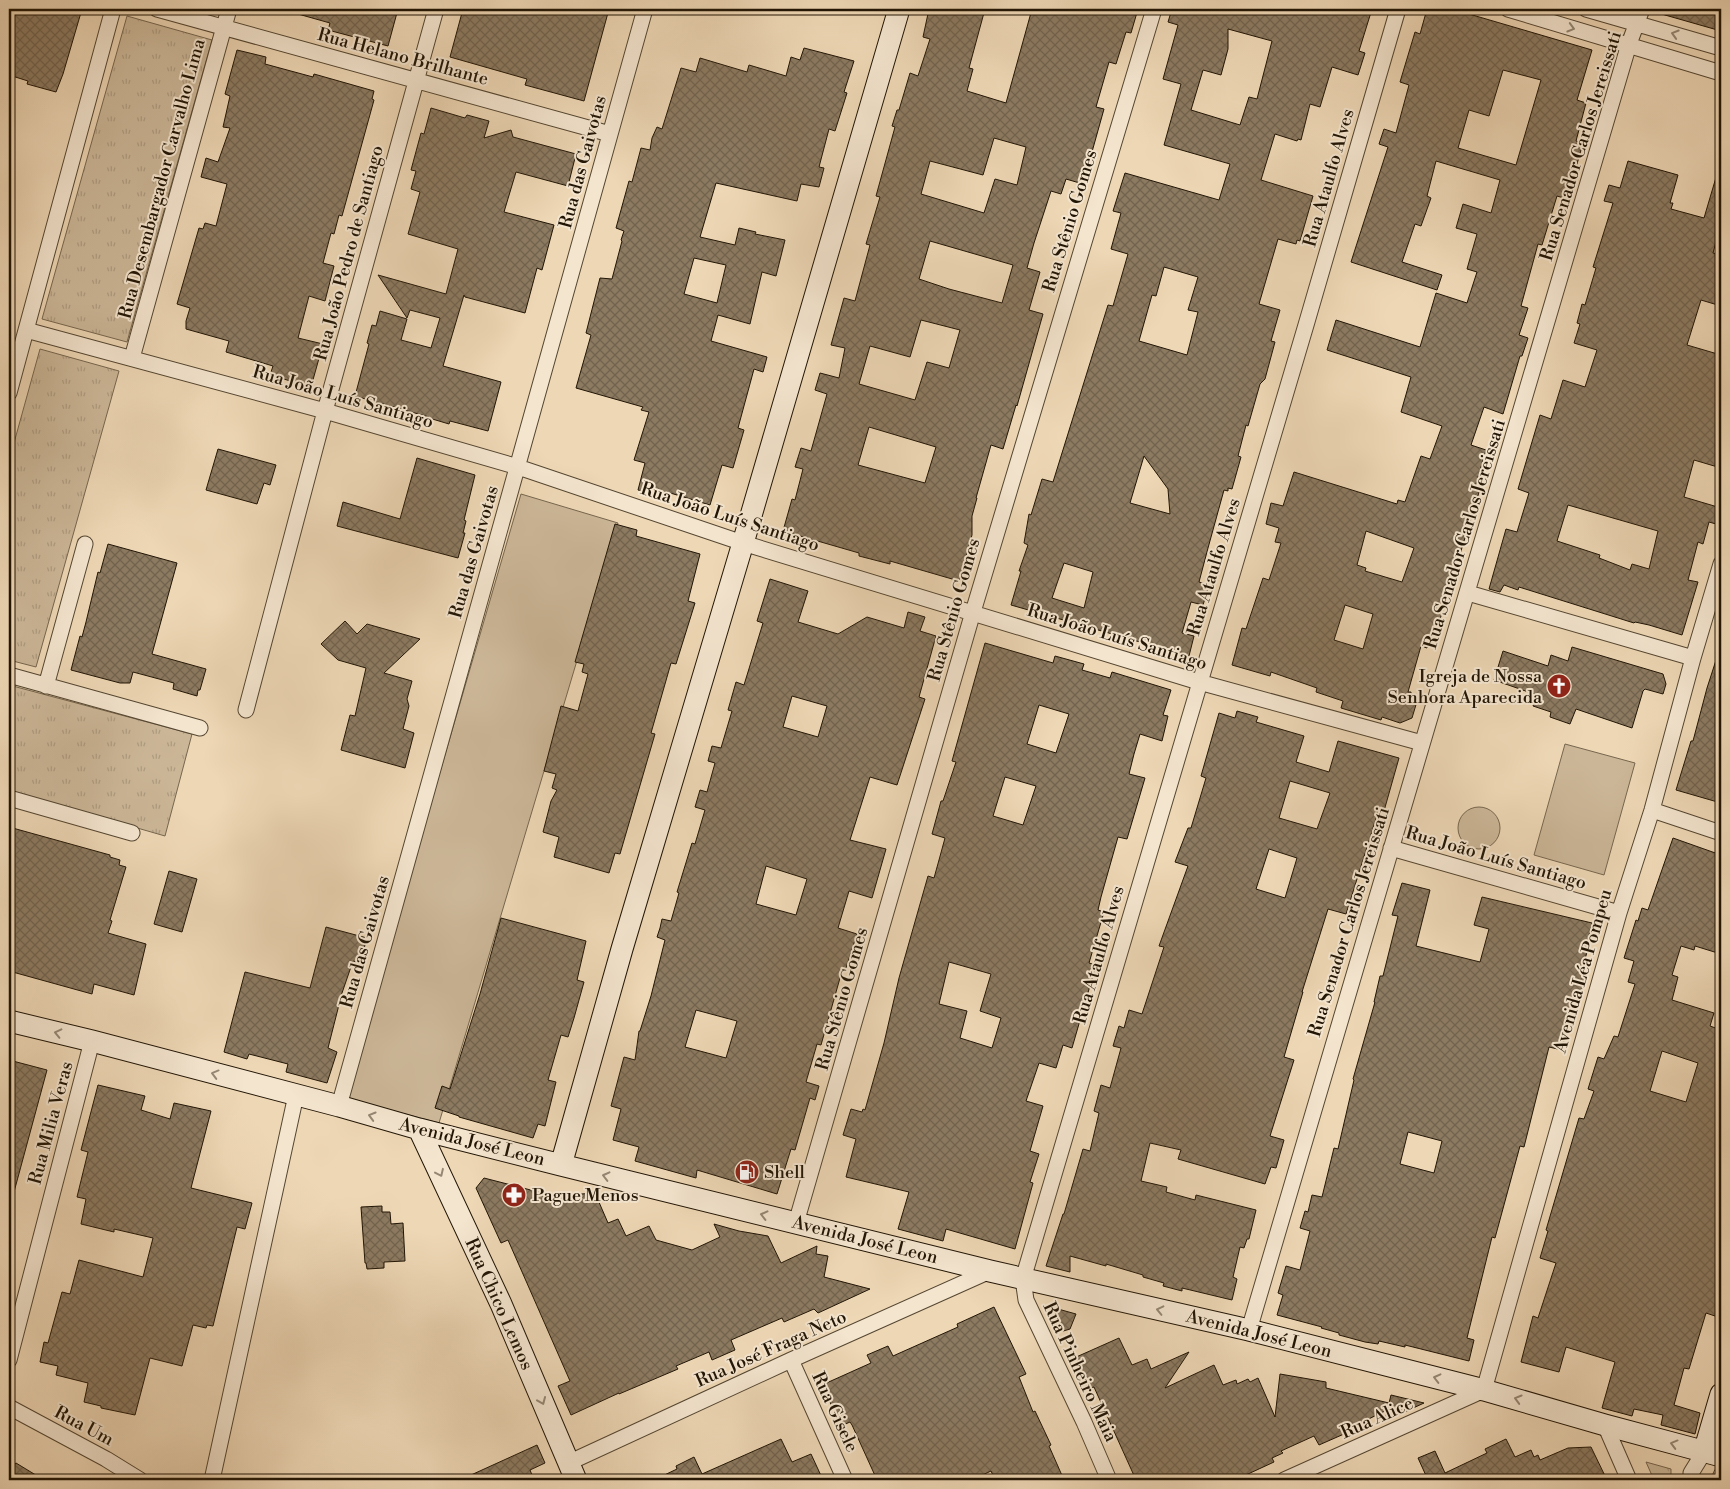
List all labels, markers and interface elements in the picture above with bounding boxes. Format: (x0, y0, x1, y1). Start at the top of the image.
one-way arrow (1567, 22, 1575, 32)
street label: Rua Helano Brilhante (315, 23, 491, 91)
street label: Rua Senador Carlos Jereissati (1535, 28, 1627, 264)
one-way arrow (1671, 30, 1679, 40)
street label: Rua Desembargador Carvalho Lima (113, 36, 211, 322)
street label: Rua das Gaivotas (554, 93, 612, 231)
street label: Rua Ataulfo Alves (1298, 106, 1360, 250)
street label: Rua João Pedro de Santiago (309, 143, 389, 363)
street label: Rua Stênio Gomes (1037, 147, 1103, 295)
street label: Rua João Luís Santiago (250, 360, 436, 434)
street label: Rua Senador Carlos Jereissati (1419, 416, 1511, 652)
street label: Rua João Luís Santiago (638, 477, 822, 557)
street label: Rua das Gaivotas (444, 483, 504, 621)
street label: Rua Ataulfo Alves (1182, 495, 1246, 639)
street label: Rua Stênio Gomes (923, 536, 985, 684)
street label: Rua João Luís Santiago (1024, 599, 1210, 675)
place label: Igreja de Nossa Senhora Aparecida (1388, 665, 1543, 709)
church icon: Igreja de Nossa Senhora Aparecida (1546, 673, 1572, 699)
street label: Rua Senador Carlos Jereissati (1303, 804, 1395, 1040)
street label: Rua João Luís Santiago (1403, 821, 1589, 895)
street label: Rua das Gaivotas (335, 873, 395, 1011)
street label: Rua Ataulfo Alves (1068, 883, 1130, 1027)
street label: Avenida Léa Pompeu (1548, 886, 1618, 1057)
street label: Rua Stênio Gomes (811, 925, 873, 1073)
one-way arrow (53, 1028, 62, 1039)
street label: Rua Milia Veras (24, 1059, 79, 1187)
one-way arrow (212, 1069, 220, 1079)
one-way arrow (369, 1111, 377, 1121)
street label: Avenida José Leon (396, 1113, 547, 1171)
fuel station icon: Shell (734, 1159, 760, 1185)
place label: Shell (764, 1161, 805, 1184)
one-way arrow (434, 1168, 444, 1177)
one-way arrow (602, 1171, 611, 1182)
pharmacy icon: Pague Menos (501, 1182, 527, 1208)
place label: Pague Menos (532, 1184, 639, 1207)
one-way arrow (760, 1210, 769, 1221)
street label: Avenida José Leon (789, 1211, 940, 1269)
street label: Rua Chico Lemos (460, 1234, 538, 1374)
street label: Rua Pinheiro Maia (1038, 1298, 1123, 1446)
street label: Rua José Fraga Neto (692, 1305, 850, 1393)
one-way arrow (1156, 1305, 1165, 1316)
street label: Avenida José Leon (1183, 1305, 1334, 1363)
street label: Rua Gisele (806, 1368, 864, 1456)
one-way arrow (1433, 1373, 1442, 1384)
street label: Rua Alice (1337, 1392, 1417, 1444)
one-way arrow (1514, 1395, 1522, 1405)
one-way arrow (536, 1396, 547, 1405)
street label: Rua Um (50, 1401, 118, 1451)
one-way arrow (1671, 1439, 1679, 1449)

